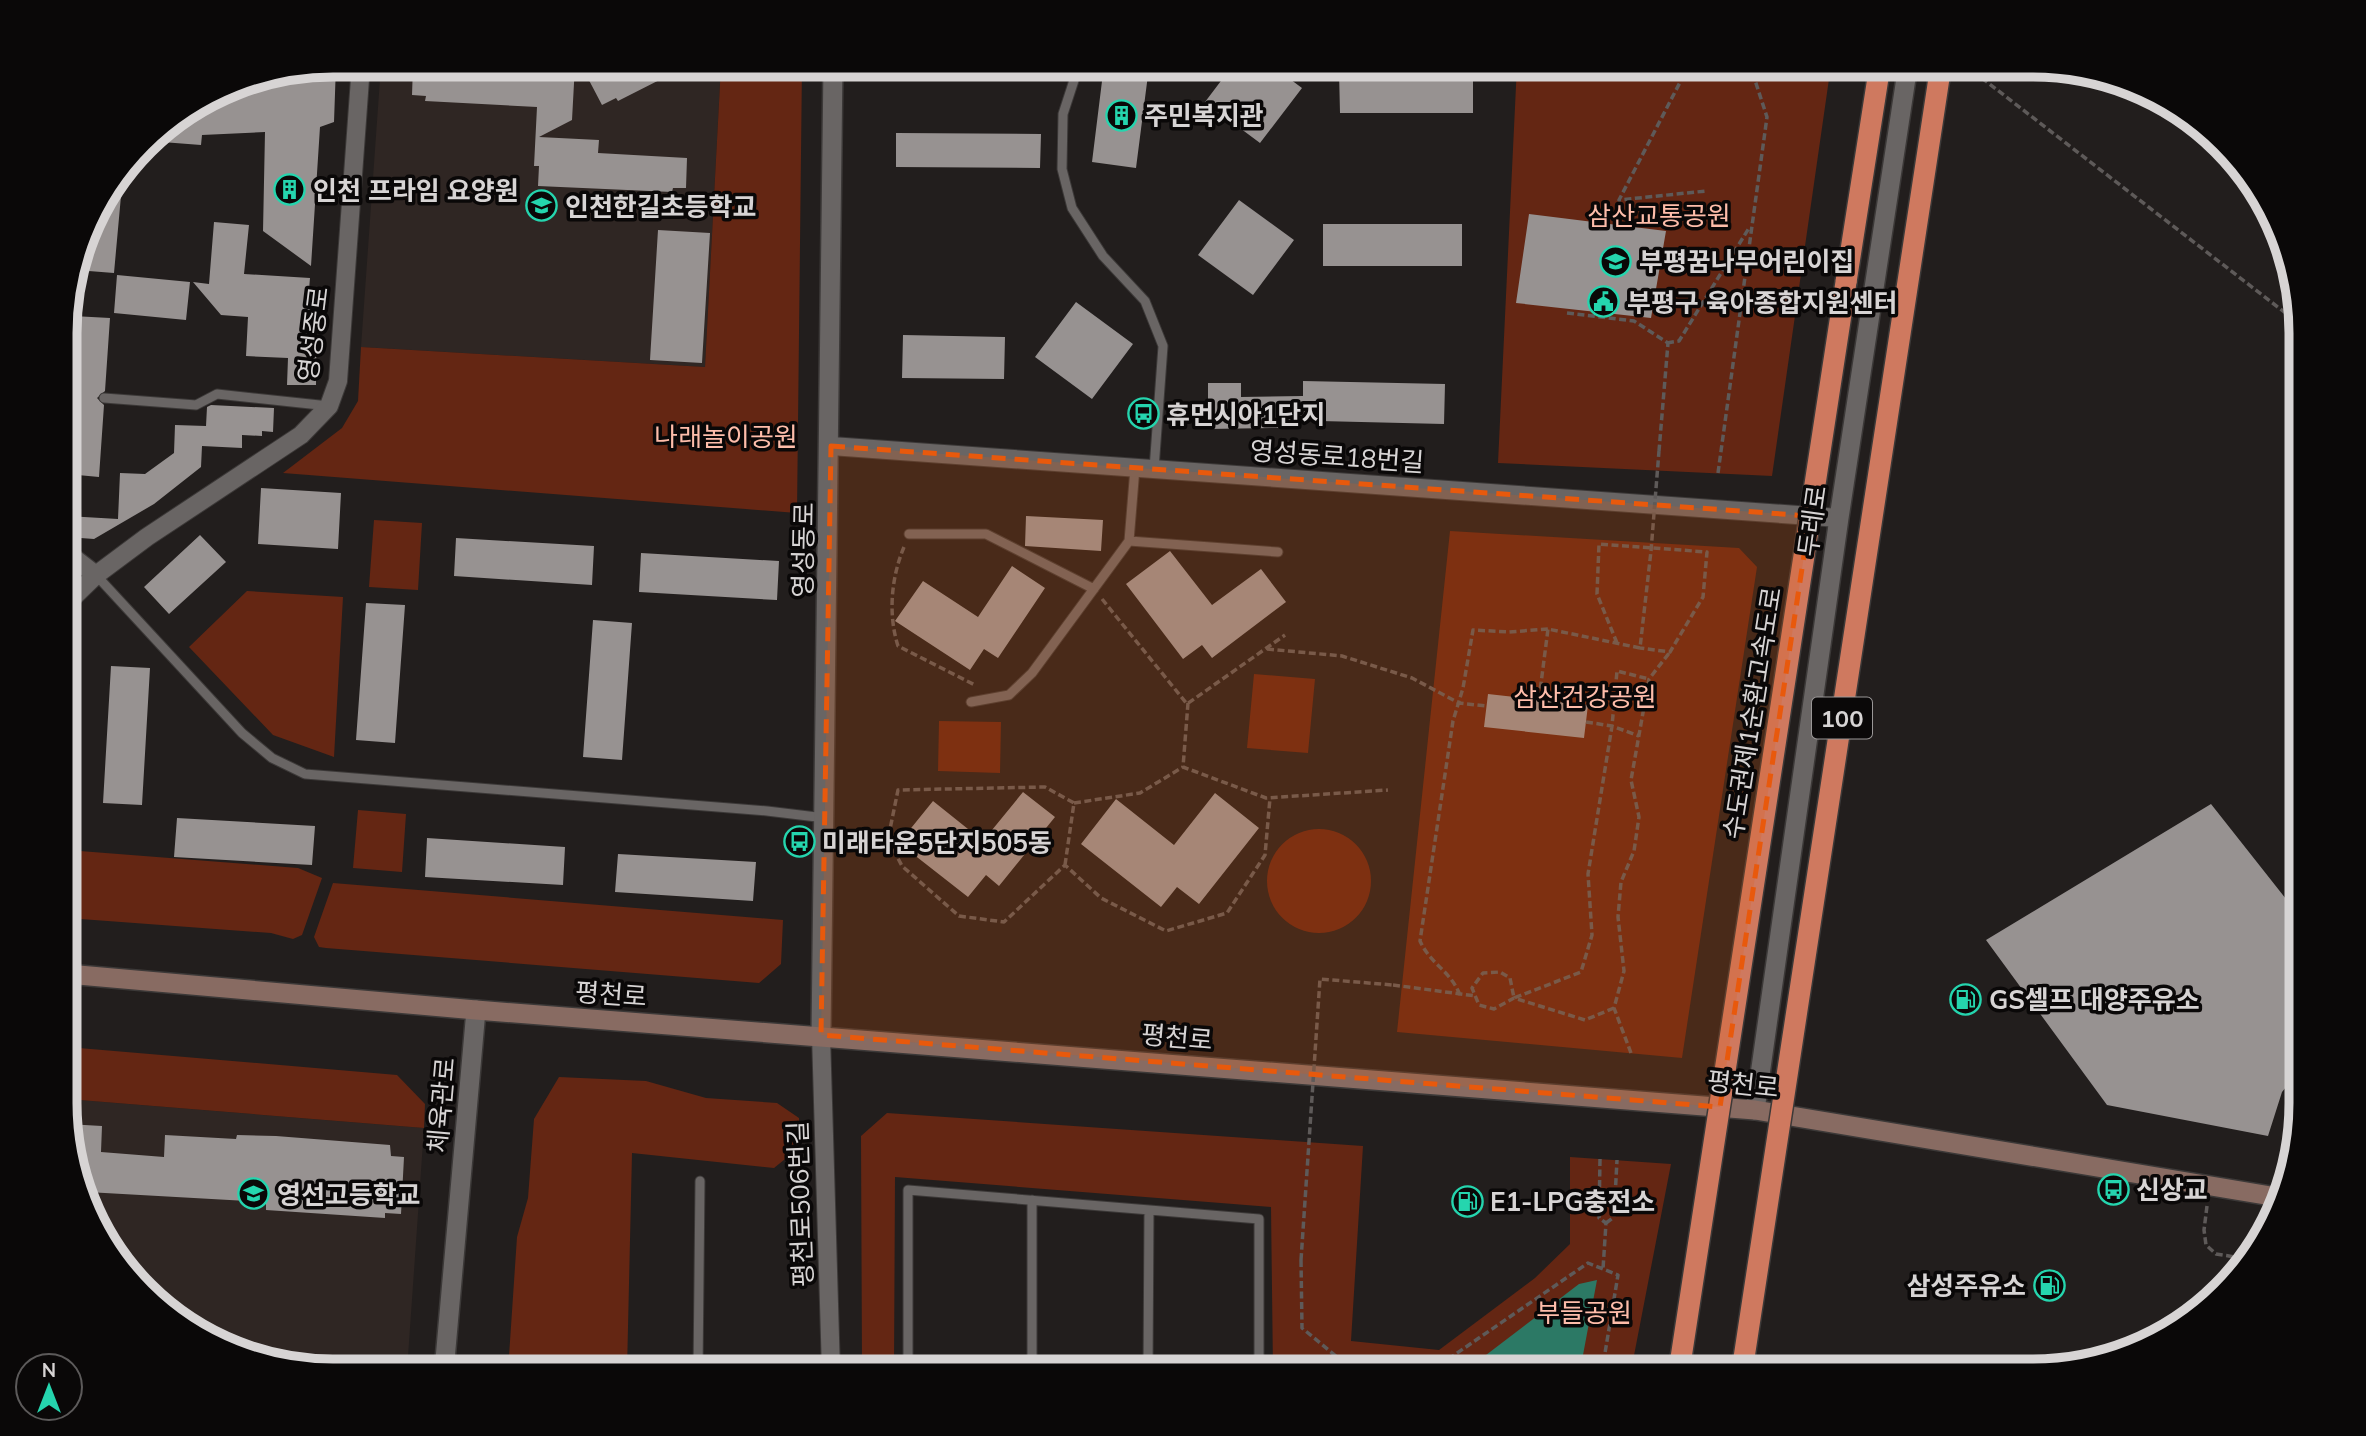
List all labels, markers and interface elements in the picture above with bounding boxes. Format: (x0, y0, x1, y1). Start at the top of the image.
building icon: 주민복지관 (1104, 98, 1138, 132)
place label: 주민복지관 (1144, 99, 1264, 132)
building icon: 인천 프라임 요양원 (273, 173, 307, 207)
place label: 인천 프라임 요양원 (313, 174, 519, 207)
school or university icon: 인천한길초등학교 (525, 189, 559, 223)
place label: 인천한길초등학교 (565, 190, 756, 223)
park label: 삼산교통공원 (1587, 199, 1731, 232)
school or university icon: 부평꿈나무어린이집 (1599, 244, 1633, 278)
place label: 부평꿈나무어린이집 (1639, 245, 1854, 278)
street label: 영성중로 (291, 285, 335, 383)
public building icon: 부평구 육아종합지원센터 (1587, 285, 1621, 319)
place label: 부평구 육아종합지원센터 (1627, 286, 1897, 319)
bus stop icon: 휴먼시아1단지 (1126, 397, 1160, 431)
place label: 휴먼시아1단지 (1166, 398, 1325, 431)
park label: 나래놀이공원 (654, 420, 798, 453)
street label: 영성동로18번길 (1249, 433, 1425, 479)
street label: 두레로 (1791, 483, 1833, 559)
street label: 영성동로 (786, 502, 820, 598)
street label: 수도권제1순환고속도로 (1716, 585, 1788, 841)
park label: 삼산건강공원 (1513, 680, 1657, 713)
road number: 100 (1812, 698, 1872, 738)
bus stop icon: 미래타운5단지505동 (782, 825, 816, 859)
place label: 미래타운5단지505동 (822, 826, 1052, 859)
street label: 평천로 (574, 975, 648, 1013)
fuel station icon: GS셀프 대양주유소 (1949, 982, 1983, 1016)
place label: GS셀프 대양주유소 (1989, 983, 2200, 1016)
street label: 평천로 (1140, 1017, 1214, 1057)
street label: 체육관로 (420, 1056, 462, 1154)
street label: 평천로 (1706, 1064, 1780, 1104)
street label: 평천로506번길 (781, 1120, 819, 1288)
bus stop icon: 신상교 (2096, 1172, 2130, 1206)
place label: 신상교 (2136, 1173, 2208, 1206)
school or university icon: 영선고등학교 (237, 1177, 271, 1211)
place label: 영선고등학교 (277, 1178, 421, 1211)
fuel station icon: E1-LPG충전소 (1450, 1184, 1484, 1218)
place label: E1-LPG충전소 (1490, 1185, 1655, 1218)
fuel station icon: 삼성주유소 (2032, 1268, 2066, 1302)
place label: 삼성주유소 (1906, 1269, 2026, 1302)
park label: 부들공원 (1536, 1296, 1632, 1329)
north arrow (14, 1352, 84, 1422)
text: N (42, 1358, 56, 1382)

